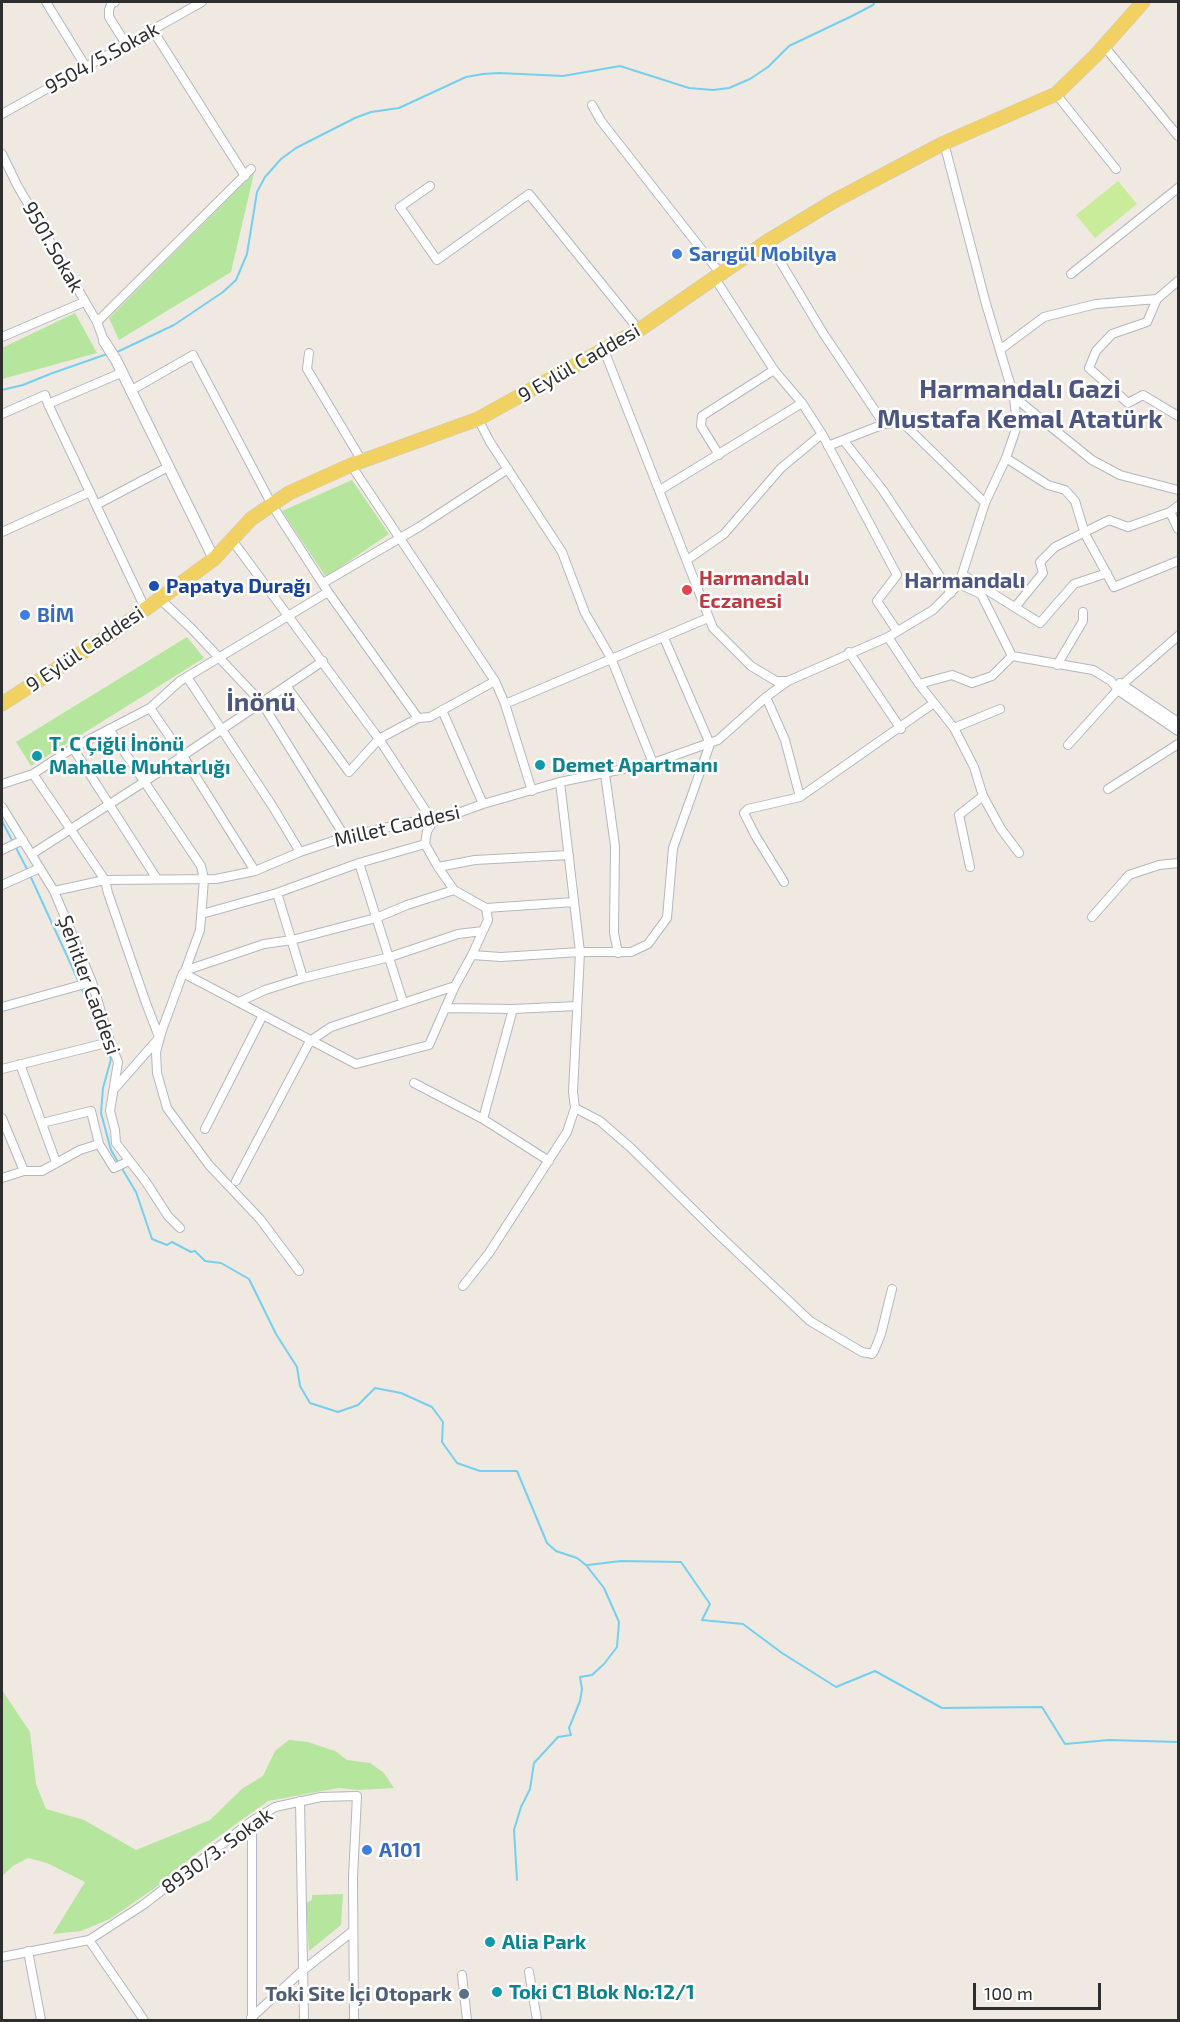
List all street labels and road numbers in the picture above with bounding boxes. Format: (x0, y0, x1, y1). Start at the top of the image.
street label: 9504/5.Sokak (41, 17, 163, 99)
street label: 9501.Sokak (17, 197, 89, 297)
street label: 9 Eylül Caddesi (514, 318, 644, 408)
street label: 9 Eylül Caddesi (22, 601, 148, 697)
street label: Millet Caddesi (332, 800, 462, 852)
street label: Şehitler Caddesi (53, 912, 125, 1058)
street label: 8930/3. Sokak (157, 1803, 277, 1899)

